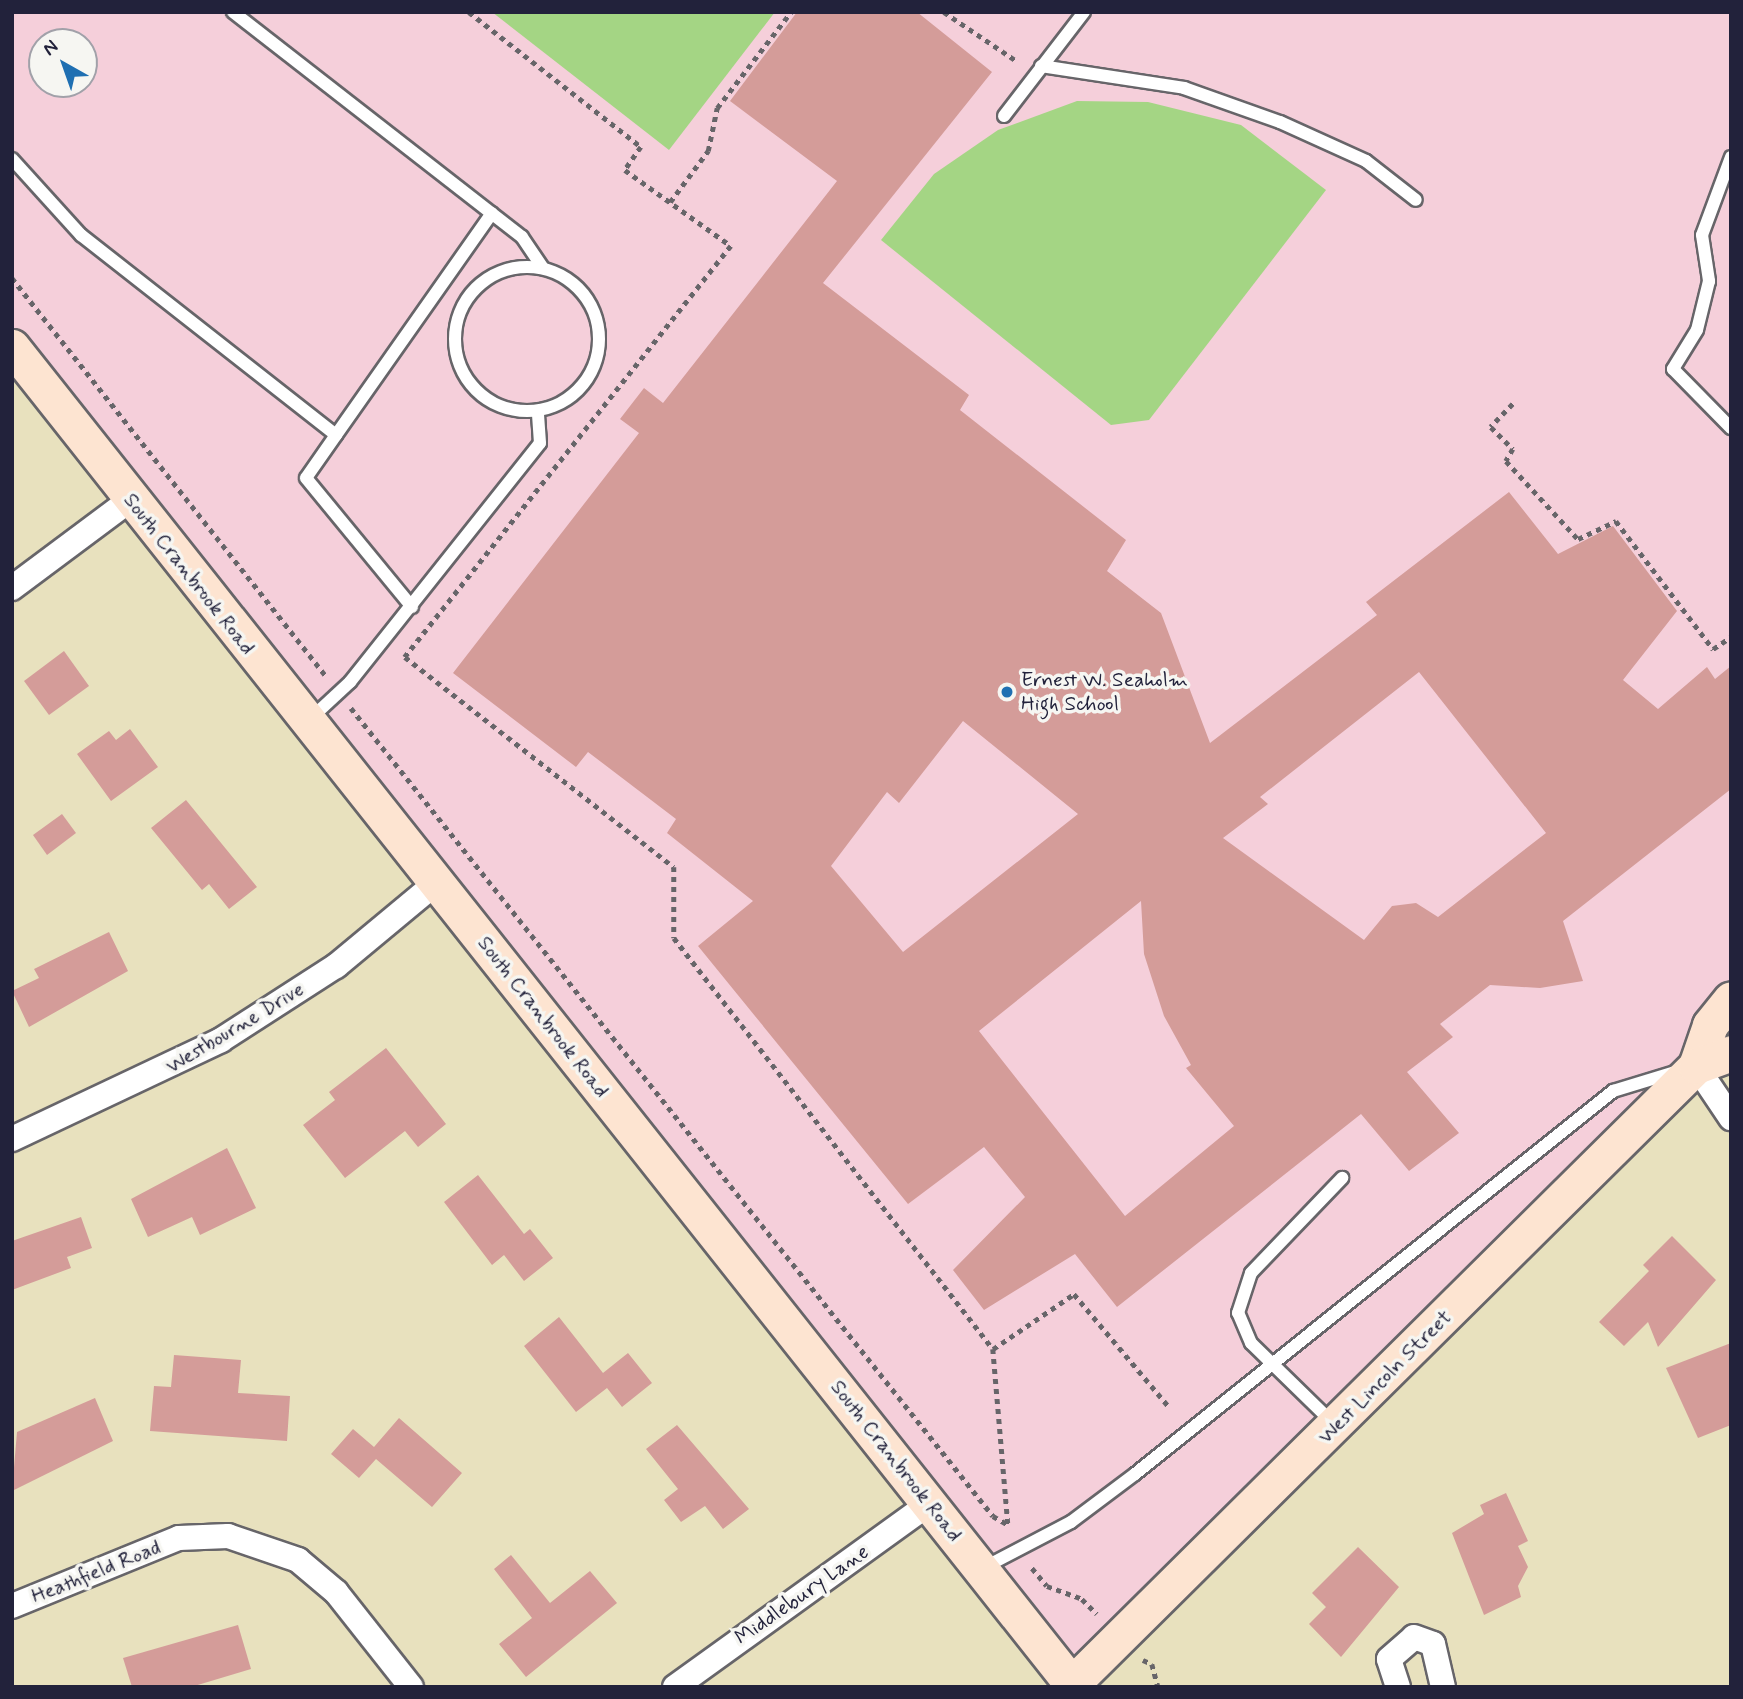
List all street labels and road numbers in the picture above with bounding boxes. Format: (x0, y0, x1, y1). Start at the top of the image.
street label: South Cranbrook Road (119, 489, 259, 659)
street label: South Cranbrook Road (473, 932, 613, 1102)
street label: Westbourne Drive (161, 977, 309, 1079)
street label: West Lincoln Street (1313, 1305, 1457, 1449)
street label: South Cranbrook Road (826, 1376, 966, 1546)
street label: Heathfield Road (28, 1535, 164, 1609)
street label: Middlebury Lane (731, 1540, 873, 1650)

